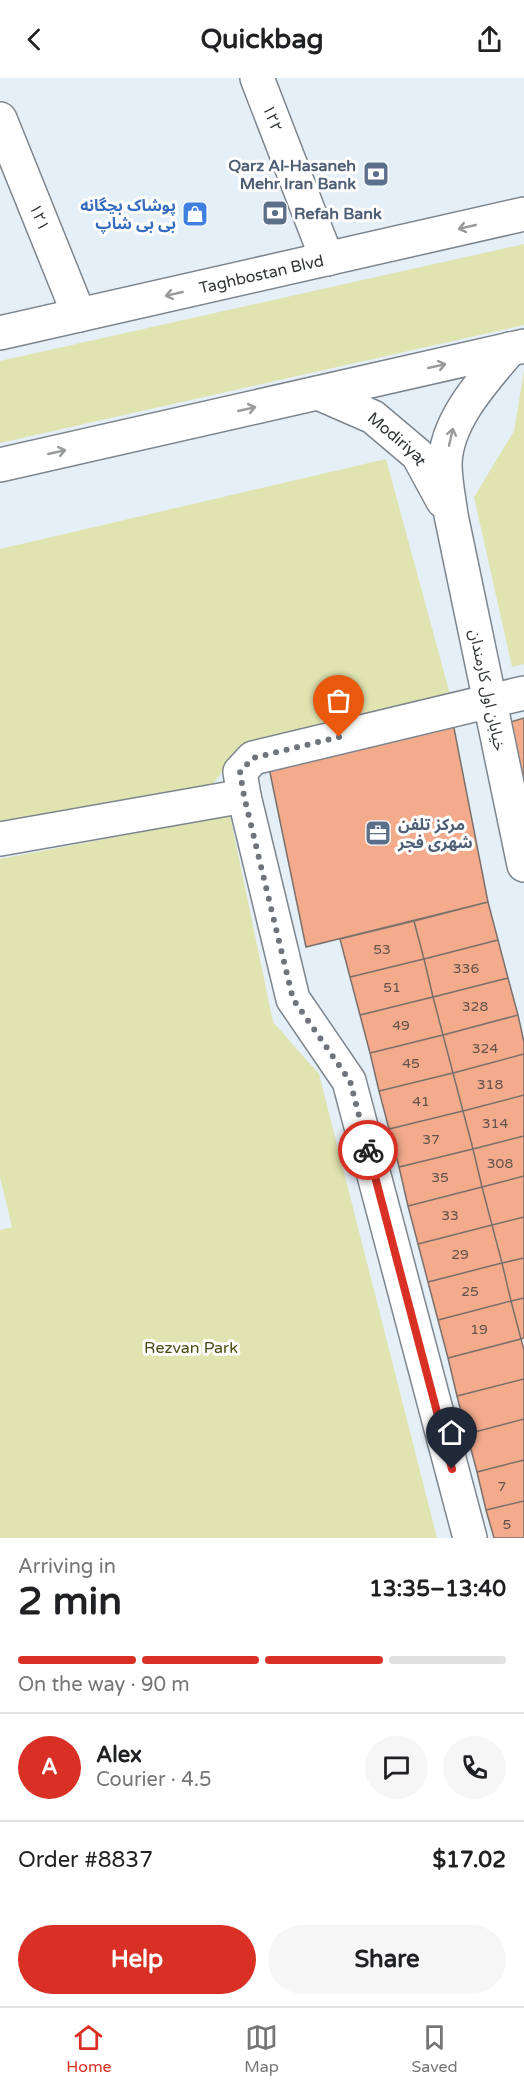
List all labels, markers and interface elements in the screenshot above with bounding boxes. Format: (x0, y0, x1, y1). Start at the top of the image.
icon: back (18, 23, 51, 56)
text: Quickbag (200, 23, 324, 56)
icon: share (473, 23, 506, 56)
street label: ۱۲۲ (258, 102, 286, 135)
place label: Qarz Al-Hasaneh Mehr Iran Bank (228, 156, 356, 194)
bank icon: Qarz Al-Hasaneh Mehr Iran Bank (361, 159, 391, 189)
place label: پوشاک بچگانه بی بی شاپ (80, 196, 176, 234)
bank icon: Refah Bank (260, 198, 290, 228)
shop icon: پوشاک بچگانه بی بی شاپ (180, 199, 210, 229)
street label: ۱۲۱ (25, 201, 53, 234)
place label: Refah Bank (294, 204, 382, 224)
one-way arrow (458, 222, 477, 234)
street label: Taghbostan Blvd (197, 251, 326, 298)
one-way arrow (165, 288, 184, 300)
one-way arrow (428, 359, 447, 371)
one-way arrow (237, 403, 256, 414)
street label: Modiriyat (363, 408, 431, 469)
one-way arrow (446, 428, 457, 447)
one-way arrow (47, 446, 66, 457)
street label: خیابان اول کارمندان (464, 627, 510, 753)
pin (313, 675, 364, 737)
icon: bag (322, 684, 355, 717)
place label: مرکز تلفن شهری فجر (397, 815, 473, 853)
office icon: مرکز تلفن شهری فجر (363, 818, 393, 848)
house number: 53 (373, 941, 391, 958)
house number: 336 (453, 960, 479, 977)
house number: 51 (383, 979, 401, 996)
house number: 328 (462, 998, 488, 1015)
house number: 49 (392, 1017, 410, 1034)
house number: 324 (472, 1040, 498, 1057)
house number: 45 (402, 1055, 420, 1072)
house number: 318 (477, 1076, 503, 1093)
house number: 41 (412, 1093, 430, 1110)
house number: 314 (482, 1115, 508, 1132)
courier (338, 1120, 398, 1180)
house number: 37 (422, 1131, 440, 1148)
icon: bike (352, 1134, 385, 1167)
house number: 308 (487, 1155, 513, 1172)
house number: 35 (431, 1169, 449, 1186)
house number: 33 (441, 1207, 459, 1224)
house number: 29 (451, 1246, 469, 1263)
house number: 25 (461, 1283, 479, 1300)
house number: 19 (470, 1321, 488, 1338)
park label: Rezvan Park (144, 1338, 238, 1358)
pin (426, 1407, 477, 1469)
icon: home (435, 1416, 468, 1449)
house number: 7 (498, 1478, 506, 1495)
house number: 5 (503, 1516, 511, 1533)
text: Arriving in (18, 1555, 116, 1579)
text: 13:35–13:40 (369, 1576, 506, 1602)
text: 2 min (18, 1578, 122, 1625)
text: On the way · 90 m (18, 1673, 190, 1697)
button: chat (365, 1736, 428, 1799)
button: phone (443, 1736, 506, 1799)
text: Alex (96, 1742, 142, 1768)
text: A (41, 1754, 58, 1780)
text: Courier · 4.5 (96, 1768, 211, 1792)
text: Order #8837 (18, 1847, 153, 1873)
text: $17.02 (433, 1847, 506, 1873)
button: Help (18, 1925, 256, 1994)
button: Share (268, 1925, 506, 1994)
tab: Home (66, 2021, 112, 2077)
tab: Map (244, 2021, 279, 2077)
tab: Saved (411, 2021, 458, 2077)

